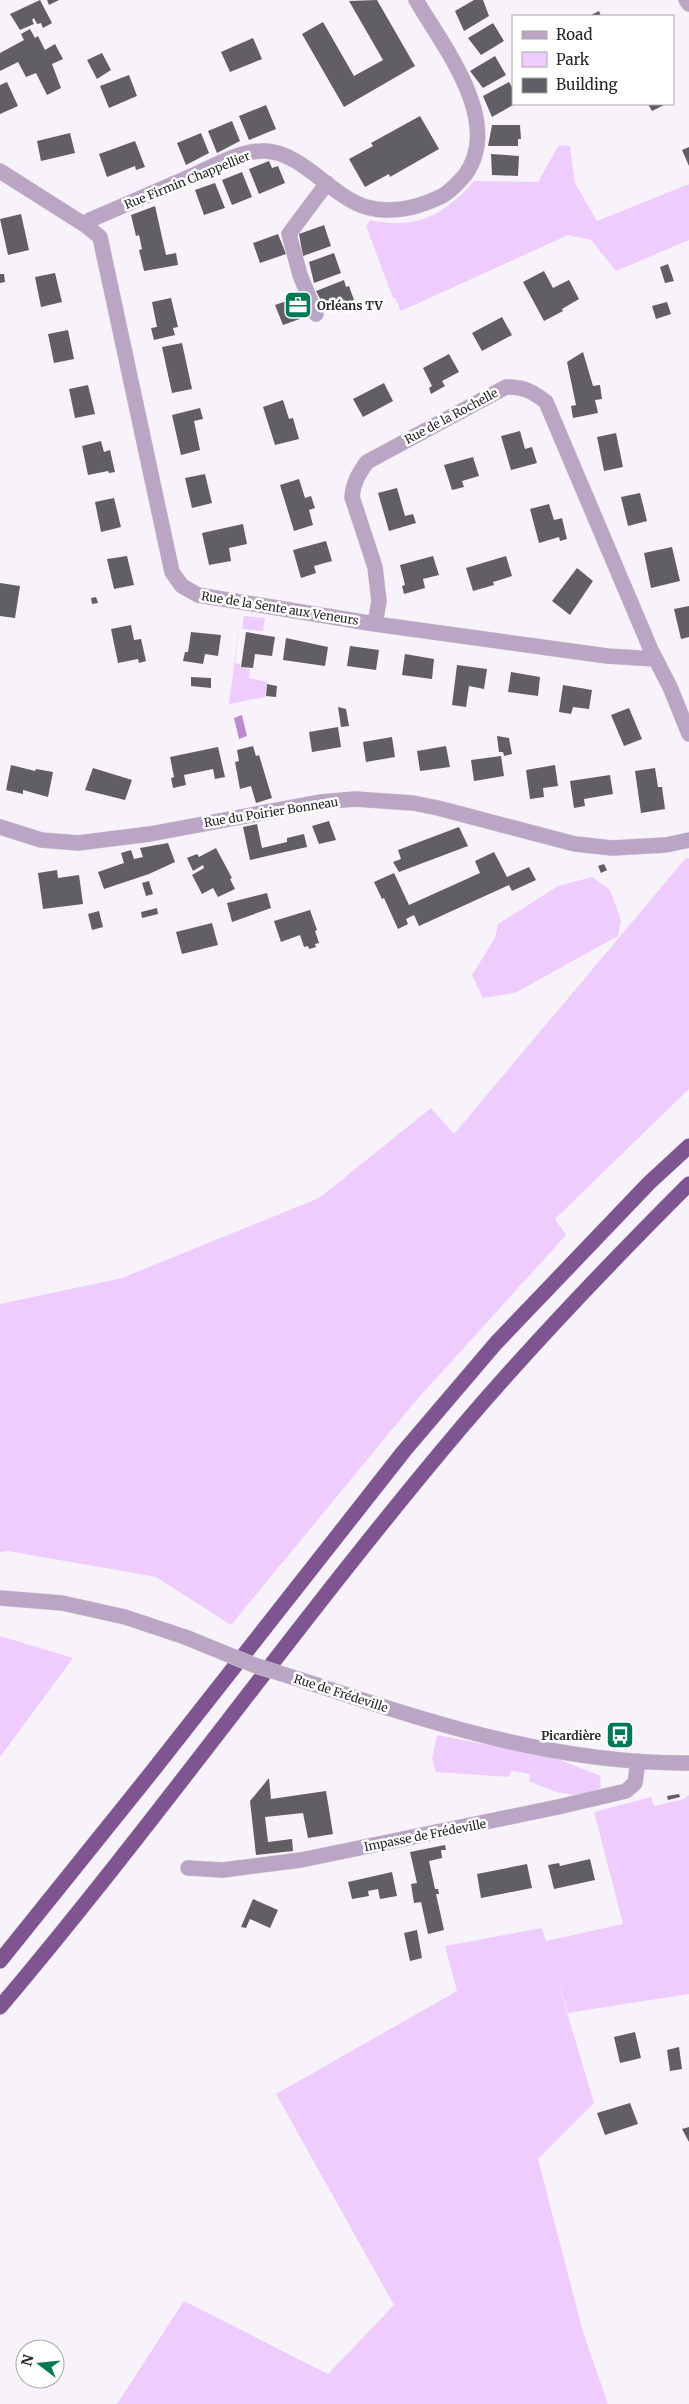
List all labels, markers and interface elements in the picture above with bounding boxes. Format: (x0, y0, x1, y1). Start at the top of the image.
legend (512, 15, 674, 105)
text: Road (556, 25, 592, 44)
text: Park (556, 50, 590, 69)
text: Building (556, 75, 618, 94)
street label: Rue Firmin Chappellier (122, 148, 253, 212)
office icon: Orléans TV (283, 290, 313, 320)
place label: Orléans TV (317, 298, 383, 313)
street label: Rue de la Rochelle (402, 385, 500, 447)
street label: Rue de la Sente aux Veneurs (200, 588, 360, 628)
street label: Rue du Poirier Bonneau (203, 794, 340, 830)
street label: Rue de Frédeville (292, 1671, 390, 1715)
bus stop icon: Picardière (605, 1720, 635, 1750)
place label: Picardière (541, 1728, 601, 1743)
street label: Impasse de Frédeville (363, 1816, 487, 1854)
north arrow (15, 2339, 65, 2389)
text: N (17, 2353, 38, 2368)

